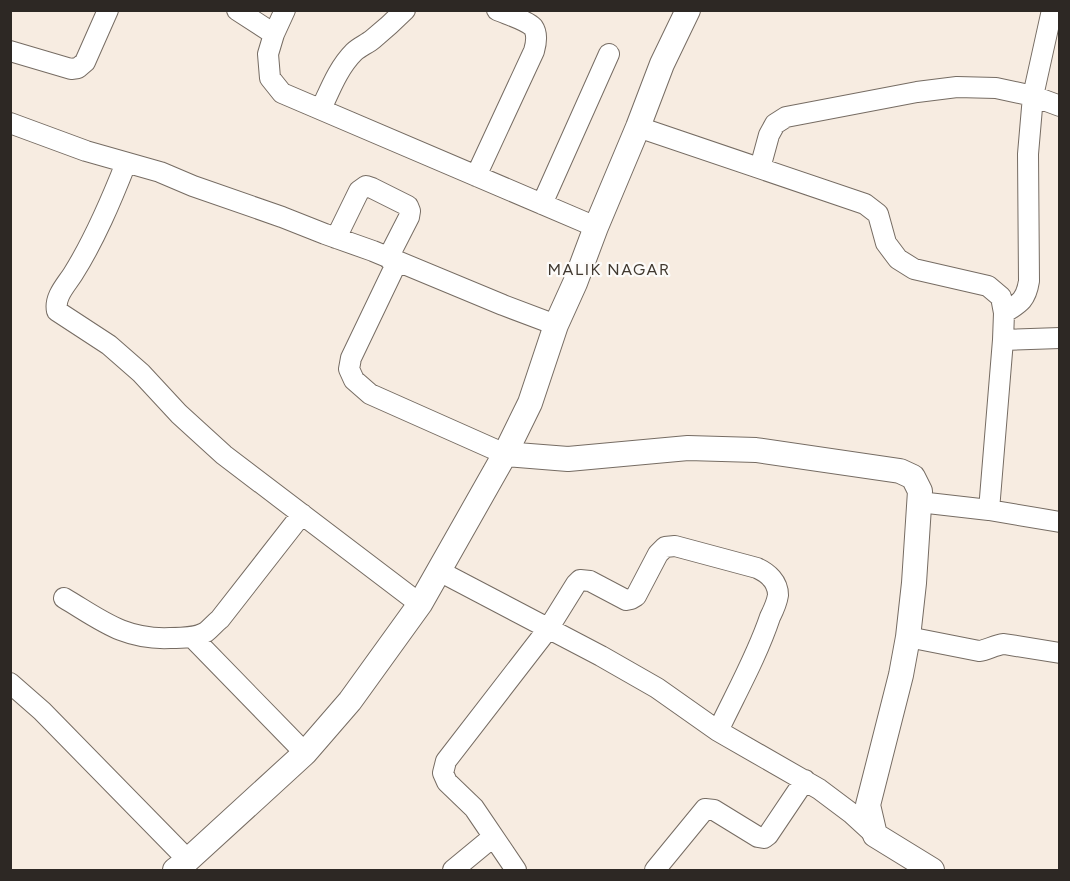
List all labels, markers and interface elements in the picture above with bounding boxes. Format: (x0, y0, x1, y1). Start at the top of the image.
district label: MALIK NAGAR (548, 260, 670, 279)

